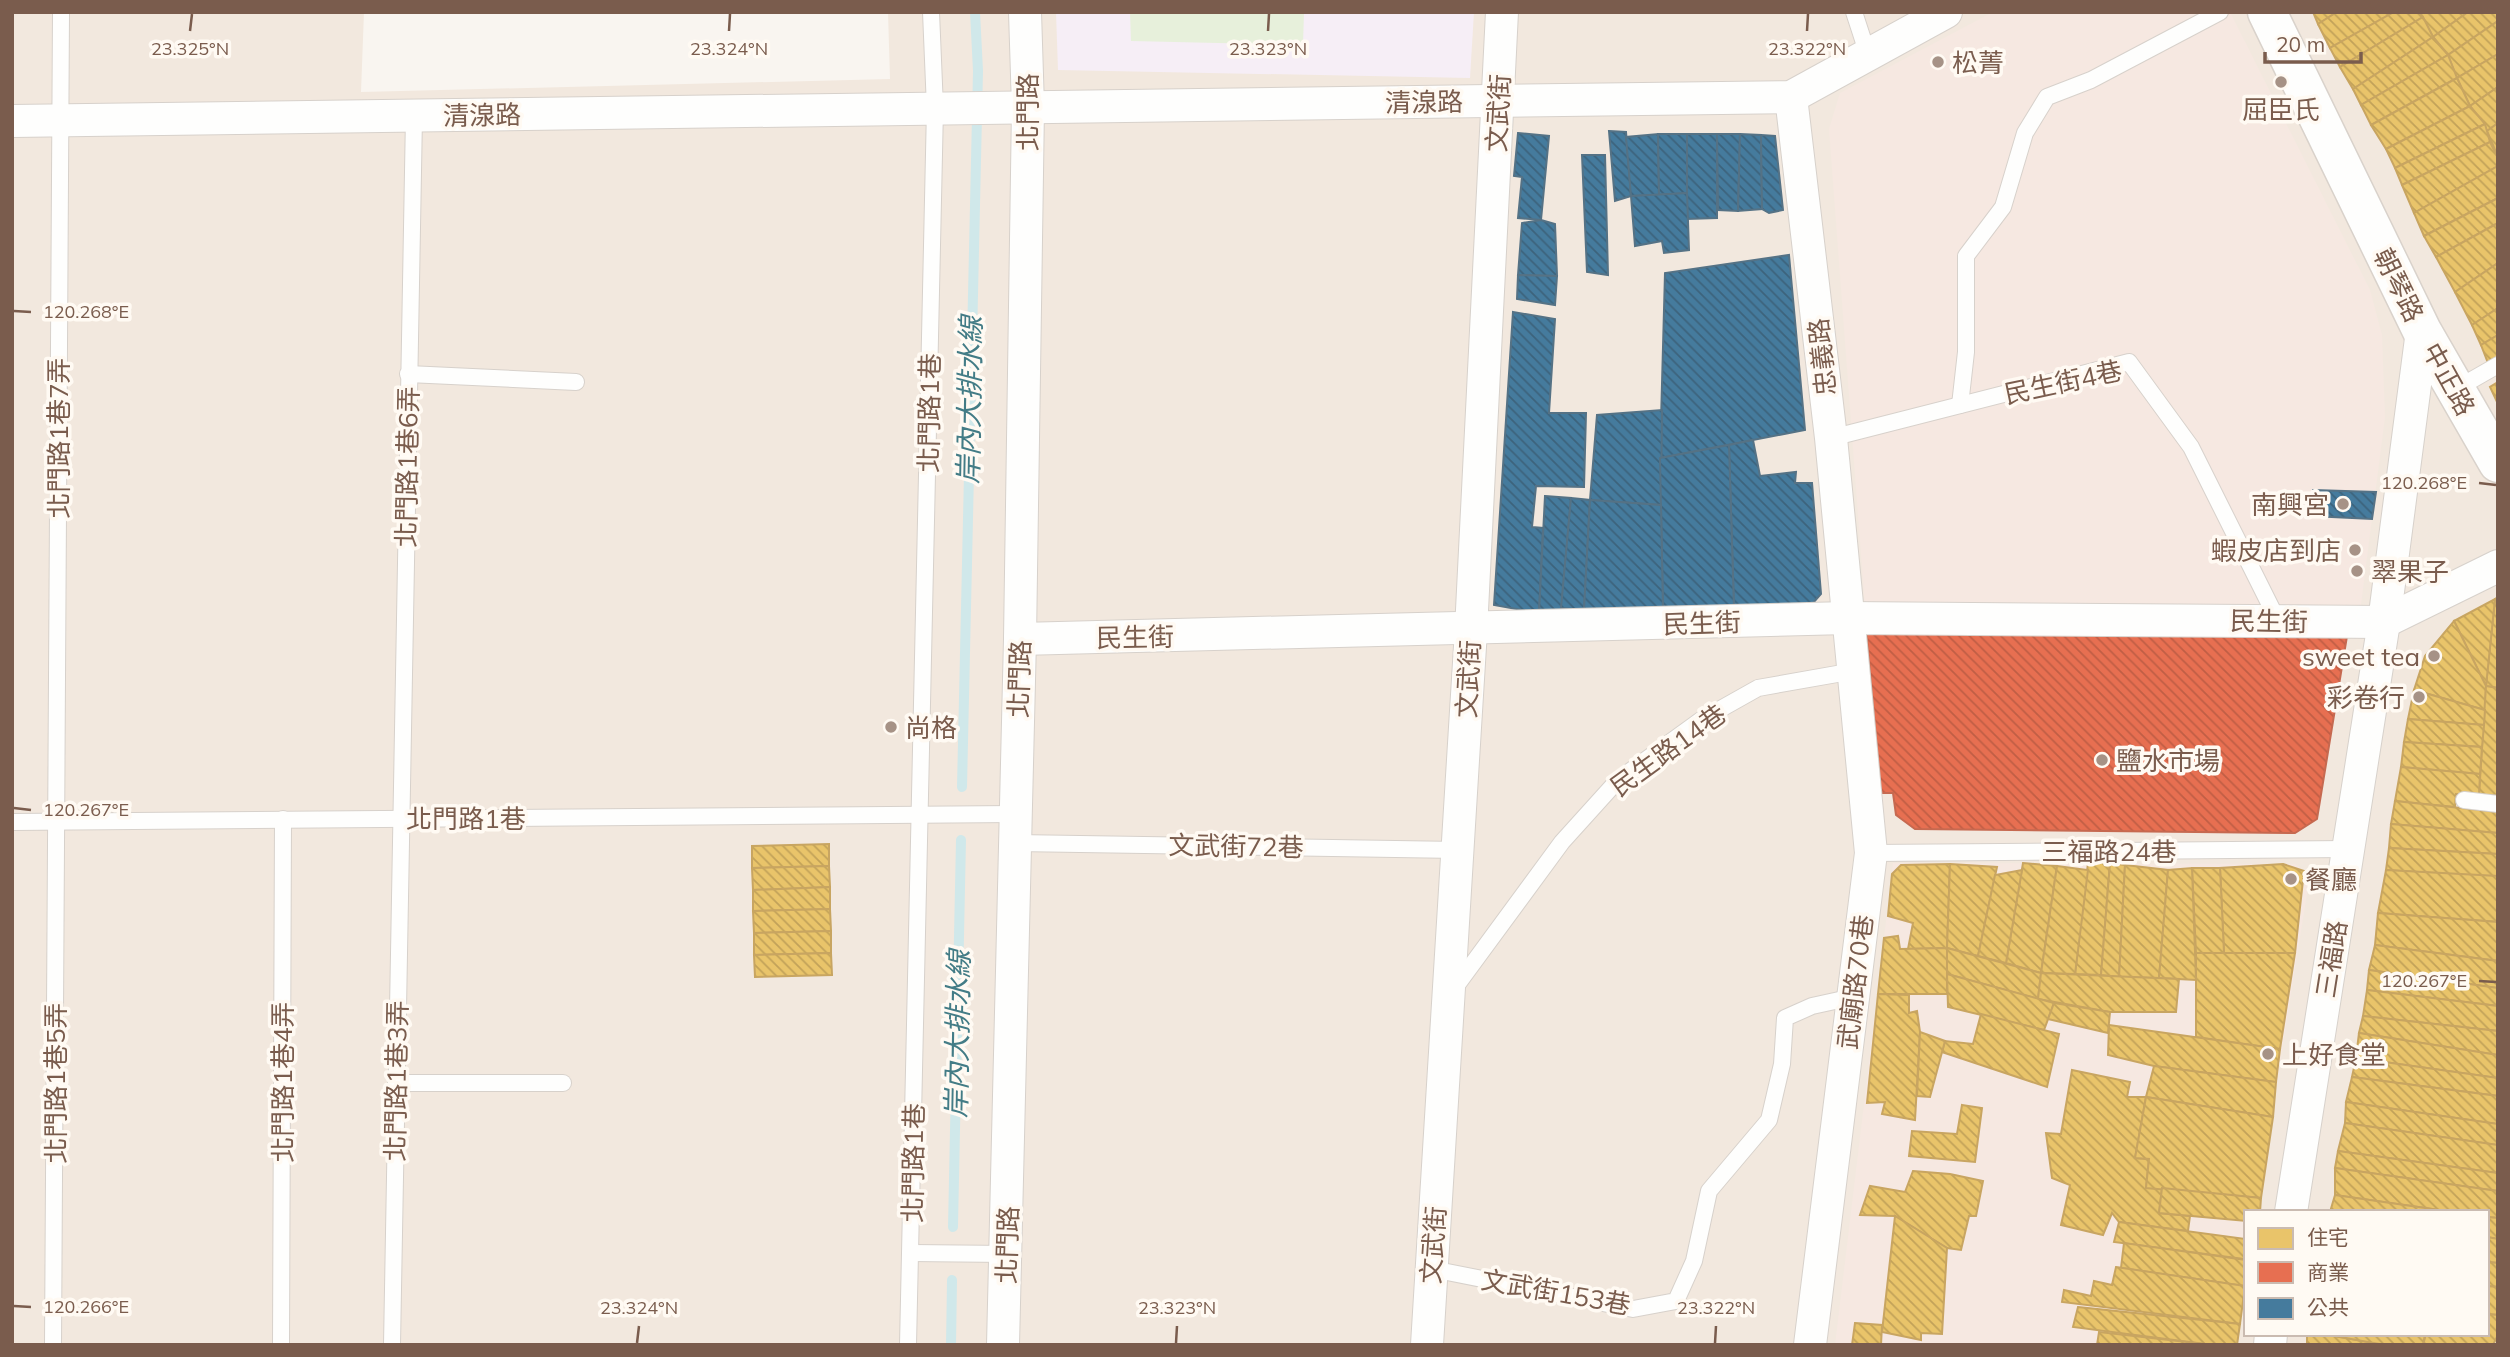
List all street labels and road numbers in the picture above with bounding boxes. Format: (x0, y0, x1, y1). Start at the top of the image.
street label: 北門路 (1011, 73, 1044, 151)
street label: 文武街 (1479, 73, 1517, 153)
street label: 清湶路 (1385, 85, 1463, 119)
street label: 清湶路 (443, 98, 521, 132)
street label: 朝琴路 (2367, 243, 2431, 327)
street label: 忠義路 (1802, 316, 1842, 398)
street label: 中正路 (2416, 337, 2482, 421)
street label: 北門路1巷 (911, 353, 947, 473)
street label: 民生街4巷 (2001, 353, 2125, 411)
street label: 北門路1巷7弄 (42, 357, 75, 519)
street label: 北門路1巷6弄 (389, 386, 425, 548)
street label: 民生街 (2230, 604, 2308, 638)
street label: 民生街 (1662, 605, 1742, 641)
street label: 民生街 (1096, 620, 1174, 654)
street label: 北門路 (1001, 639, 1037, 719)
street label: 文武街 (1449, 639, 1487, 719)
street label: 民生路14巷 (1604, 697, 1732, 803)
street label: 北門路1巷 (406, 802, 526, 835)
street label: 文武街72巷 (1168, 828, 1304, 864)
street label: 三福路24巷 (2041, 835, 2177, 868)
street label: 武廟路70巷 (1830, 913, 1880, 1051)
street label: 三福路 (2309, 918, 2353, 1000)
street label: 北門路1巷3弄 (378, 1000, 414, 1162)
street label: 北門路1巷4弄 (266, 1001, 299, 1163)
street label: 北門路1巷5弄 (39, 1002, 72, 1164)
street label: 北門路1巷 (895, 1103, 931, 1223)
street label: 北門路 (989, 1205, 1025, 1285)
street label: 文武街 (1414, 1205, 1452, 1285)
street label: 文武街153巷 (1479, 1263, 1633, 1321)

